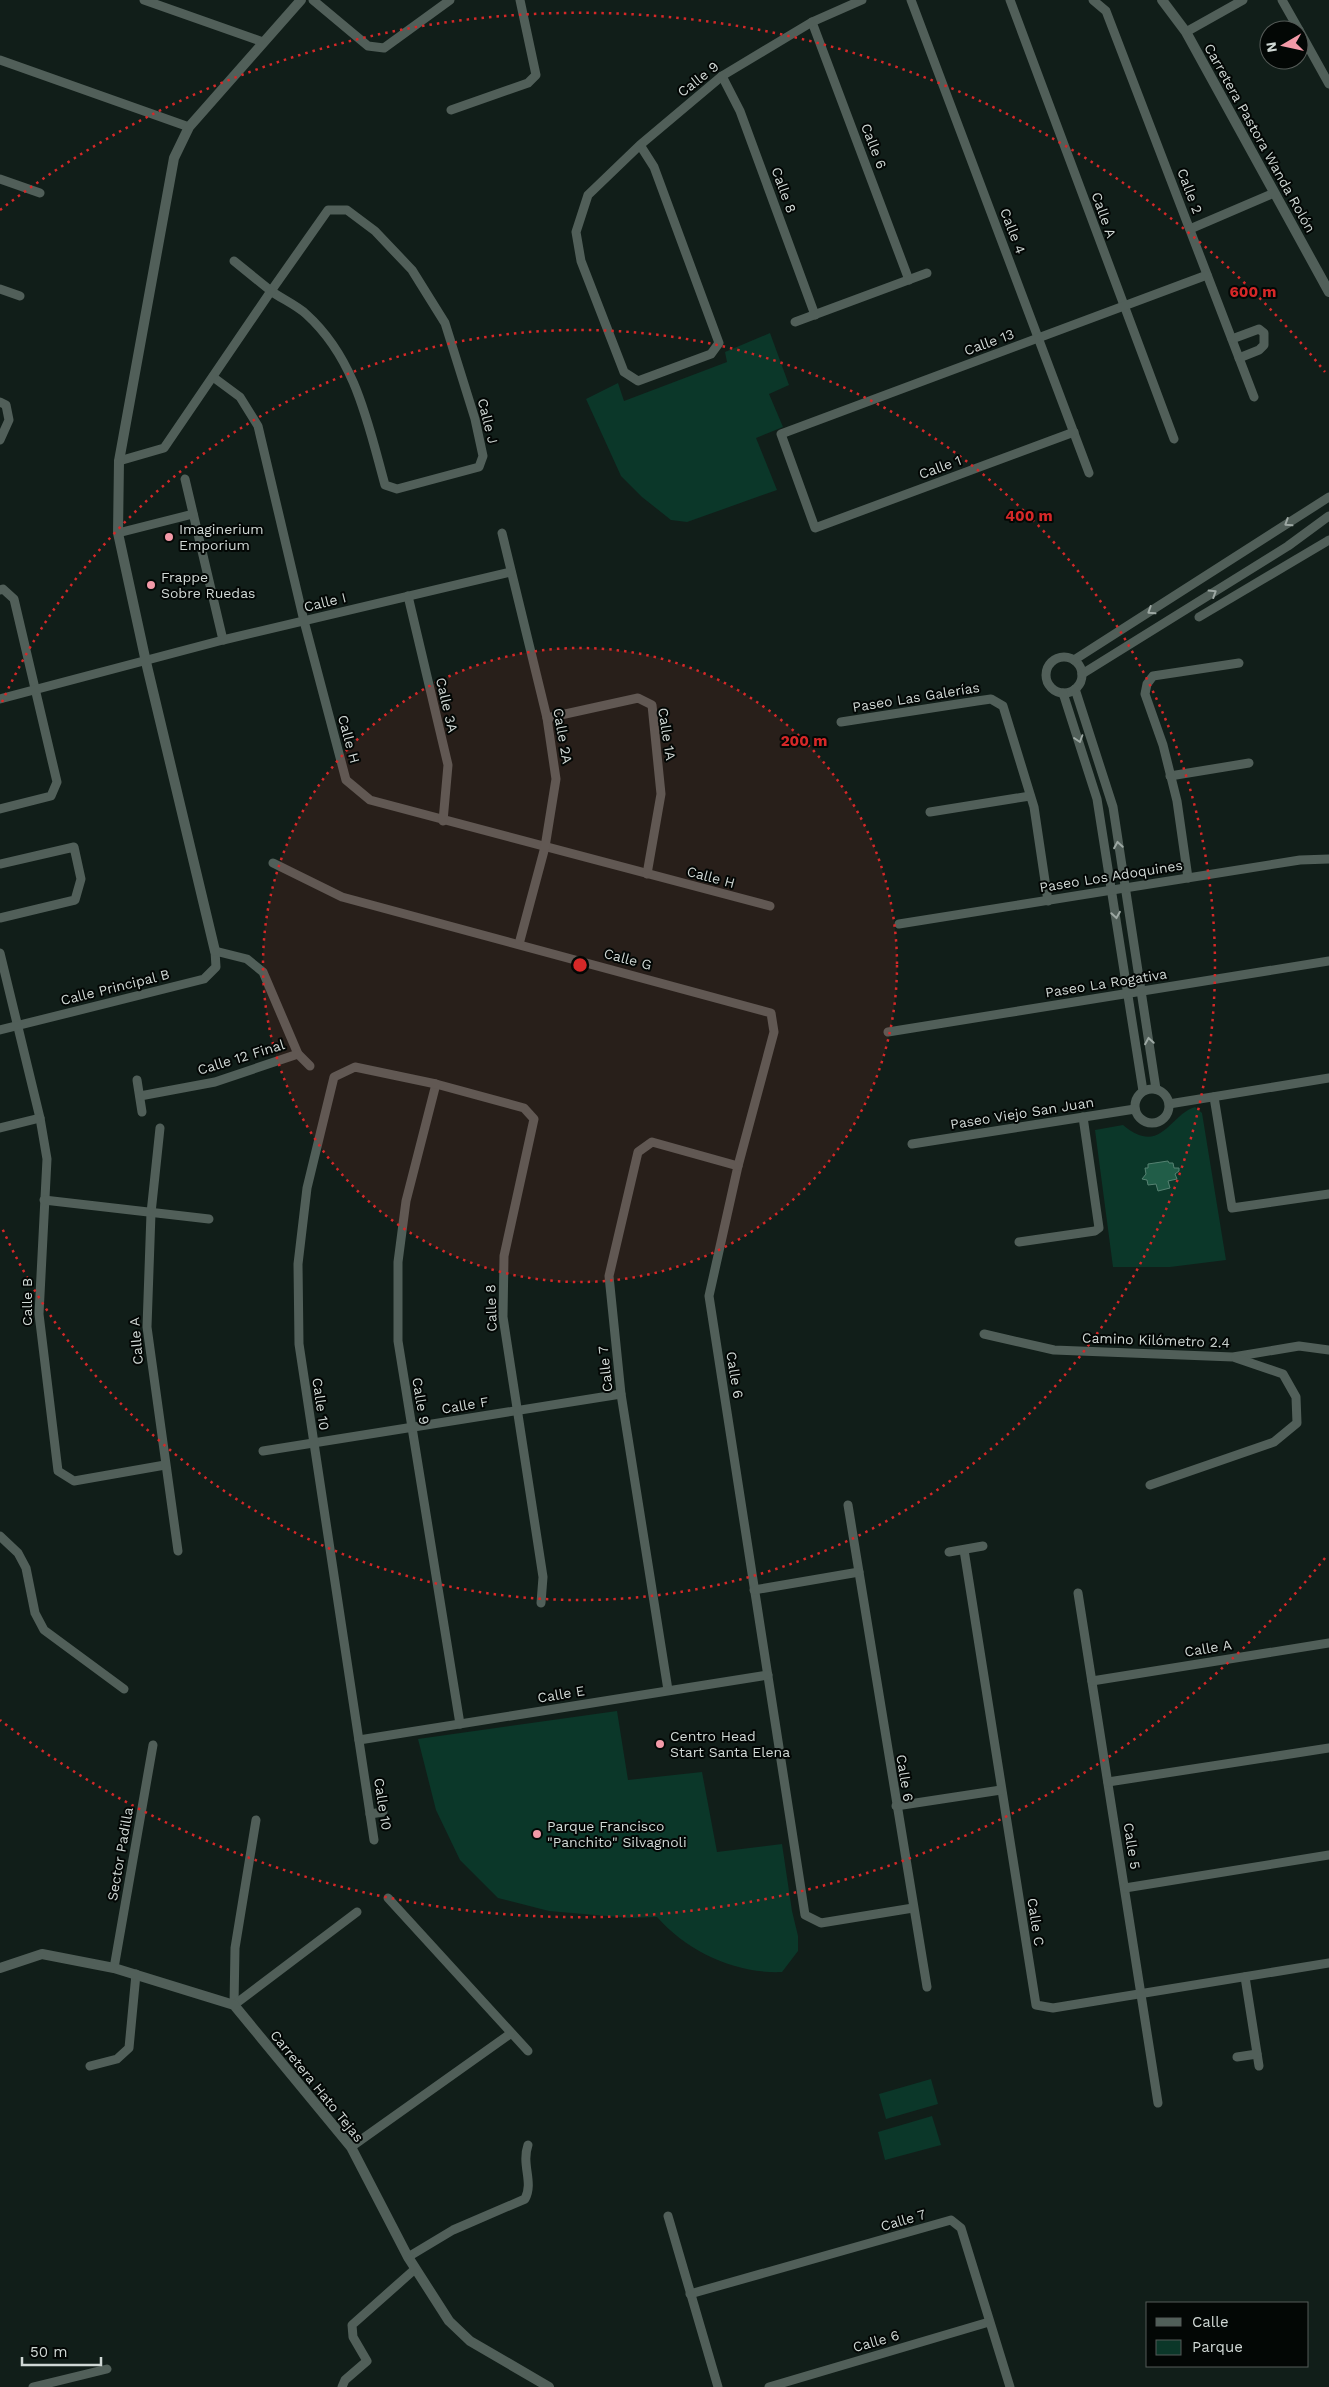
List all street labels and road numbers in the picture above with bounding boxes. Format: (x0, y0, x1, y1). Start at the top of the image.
street label: Carretera Pastora Wanda Rolón (1201, 41, 1319, 235)
street label: Calle 9 (674, 58, 722, 100)
street label: Calle 6 (858, 121, 890, 171)
street label: Calle 8 (768, 165, 800, 215)
street label: Calle 2 (1174, 166, 1206, 216)
street label: Calle A (1088, 190, 1120, 240)
street label: Calle 4 (997, 206, 1029, 256)
street label: Calle 13 (962, 326, 1016, 358)
street label: Calle J (475, 396, 501, 446)
street label: Calle 1 (917, 452, 963, 482)
street label: Calle I (302, 589, 348, 615)
street label: Calle 3A (433, 676, 461, 734)
street label: Paseo Las Galerías (851, 679, 981, 715)
street label: Calle 1A (655, 706, 679, 762)
street label: Calle 2A (550, 707, 576, 765)
street label: Calle H (335, 713, 363, 765)
street label: Paseo Los Adoquines (1038, 857, 1184, 895)
street label: Calle H (685, 863, 737, 891)
street label: Calle G (602, 945, 654, 973)
street label: Paseo La Rogativa (1044, 965, 1168, 1001)
street label: Calle Principal B (59, 966, 171, 1008)
street label: Calle 12 Final (196, 1036, 287, 1078)
street label: Paseo Viejo San Juan (949, 1094, 1095, 1132)
street label: Calle B (19, 1278, 35, 1326)
street label: Calle 8 (482, 1284, 500, 1332)
street label: Calle A (126, 1317, 146, 1365)
street label: Camino Kilómetro 2.4 (1082, 1329, 1230, 1351)
street label: Calle 7 (595, 1345, 615, 1393)
street label: Calle 6 (723, 1350, 747, 1400)
street label: Calle 9 (409, 1376, 433, 1426)
street label: Calle 10 (309, 1377, 333, 1431)
street label: Calle F (440, 1393, 490, 1417)
street label: Calle A (1183, 1636, 1233, 1660)
street label: Calle E (536, 1682, 586, 1706)
street label: Calle 6 (893, 1753, 917, 1803)
street label: Calle 10 (371, 1777, 395, 1831)
street label: Sector Padilla (104, 1806, 136, 1902)
street label: Calle 5 (1120, 1821, 1144, 1871)
street label: Calle C (1024, 1897, 1048, 1947)
street label: Carretera Hato Tejas (267, 2027, 367, 2145)
street label: Calle 7 (879, 2206, 928, 2234)
street label: Calle 6 (851, 2327, 901, 2355)

